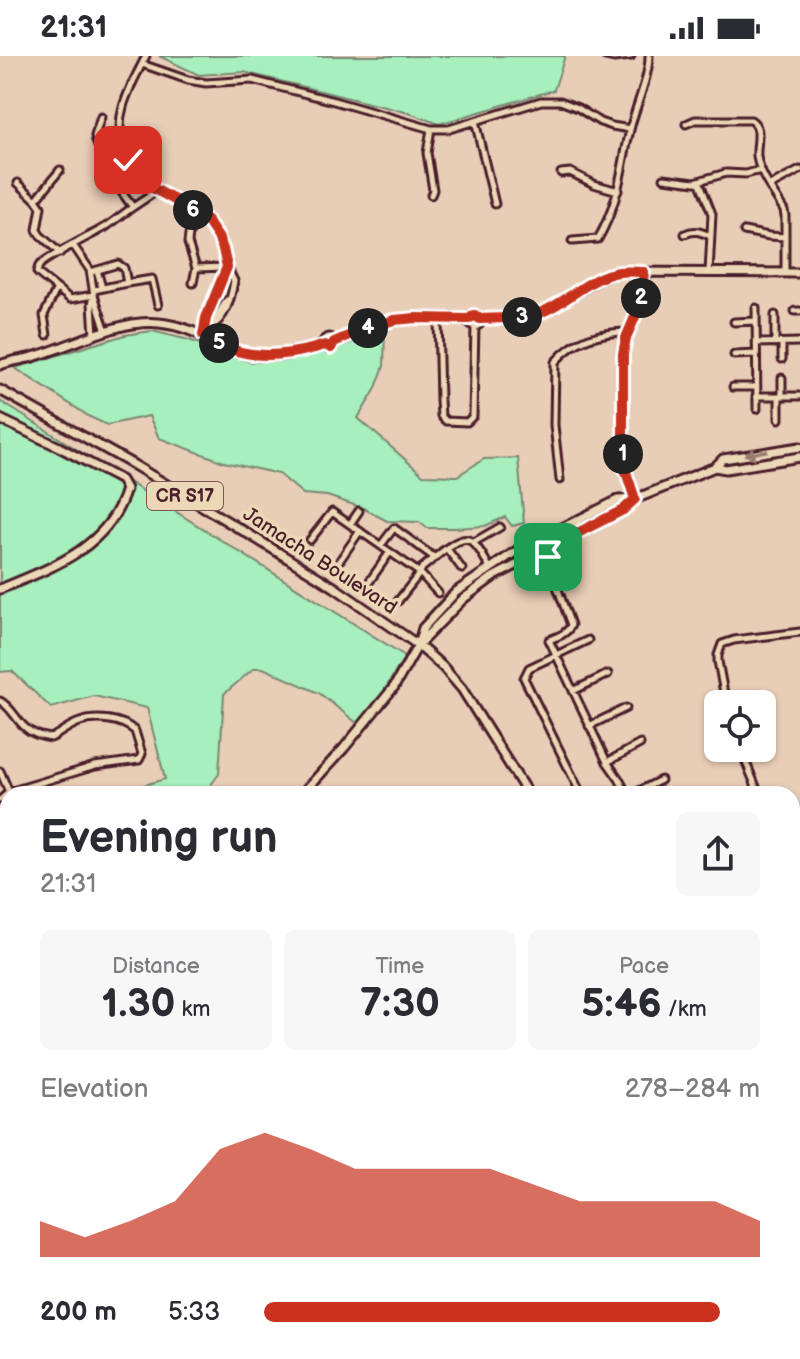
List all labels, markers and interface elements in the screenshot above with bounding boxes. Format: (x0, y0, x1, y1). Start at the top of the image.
text: 21:31 (40, 10, 107, 46)
pin (94, 126, 162, 194)
icon: check (106, 138, 150, 182)
pin: 6 (173, 190, 213, 230)
text: 6 (186, 196, 200, 223)
pin: 2 (621, 278, 661, 318)
text: 2 (634, 284, 648, 311)
pin: 3 (502, 297, 542, 337)
text: 3 (516, 303, 528, 330)
pin: 4 (348, 308, 388, 348)
text: 4 (362, 314, 374, 341)
pin: 5 (199, 323, 239, 363)
text: 5 (213, 329, 225, 356)
pin: 1 (603, 434, 643, 474)
text: 1 (618, 440, 628, 467)
one-way arrow (743, 448, 768, 460)
road number: CR S17 (147, 482, 223, 510)
street label: Jamacha Boulevard (239, 502, 401, 620)
pin (514, 523, 582, 591)
icon: arrive (526, 535, 570, 579)
map controls (704, 690, 776, 762)
button: locate (704, 690, 776, 762)
text: Evening run (40, 812, 277, 865)
button: share (676, 812, 760, 896)
text: 21:31 (40, 869, 96, 900)
text: Distance (112, 953, 200, 980)
text: Time (376, 953, 424, 980)
text: Pace (619, 953, 669, 980)
text: 1.30 (102, 980, 176, 1028)
text: 7:30 (360, 980, 440, 1028)
text: 5:46 (581, 980, 662, 1028)
text: km (176, 996, 210, 1023)
text: /km (662, 996, 707, 1023)
text: Elevation (40, 1074, 148, 1105)
text: 278–284 m (625, 1074, 760, 1105)
text: 200 m (40, 1297, 117, 1328)
text: 5:33 (168, 1297, 220, 1328)

